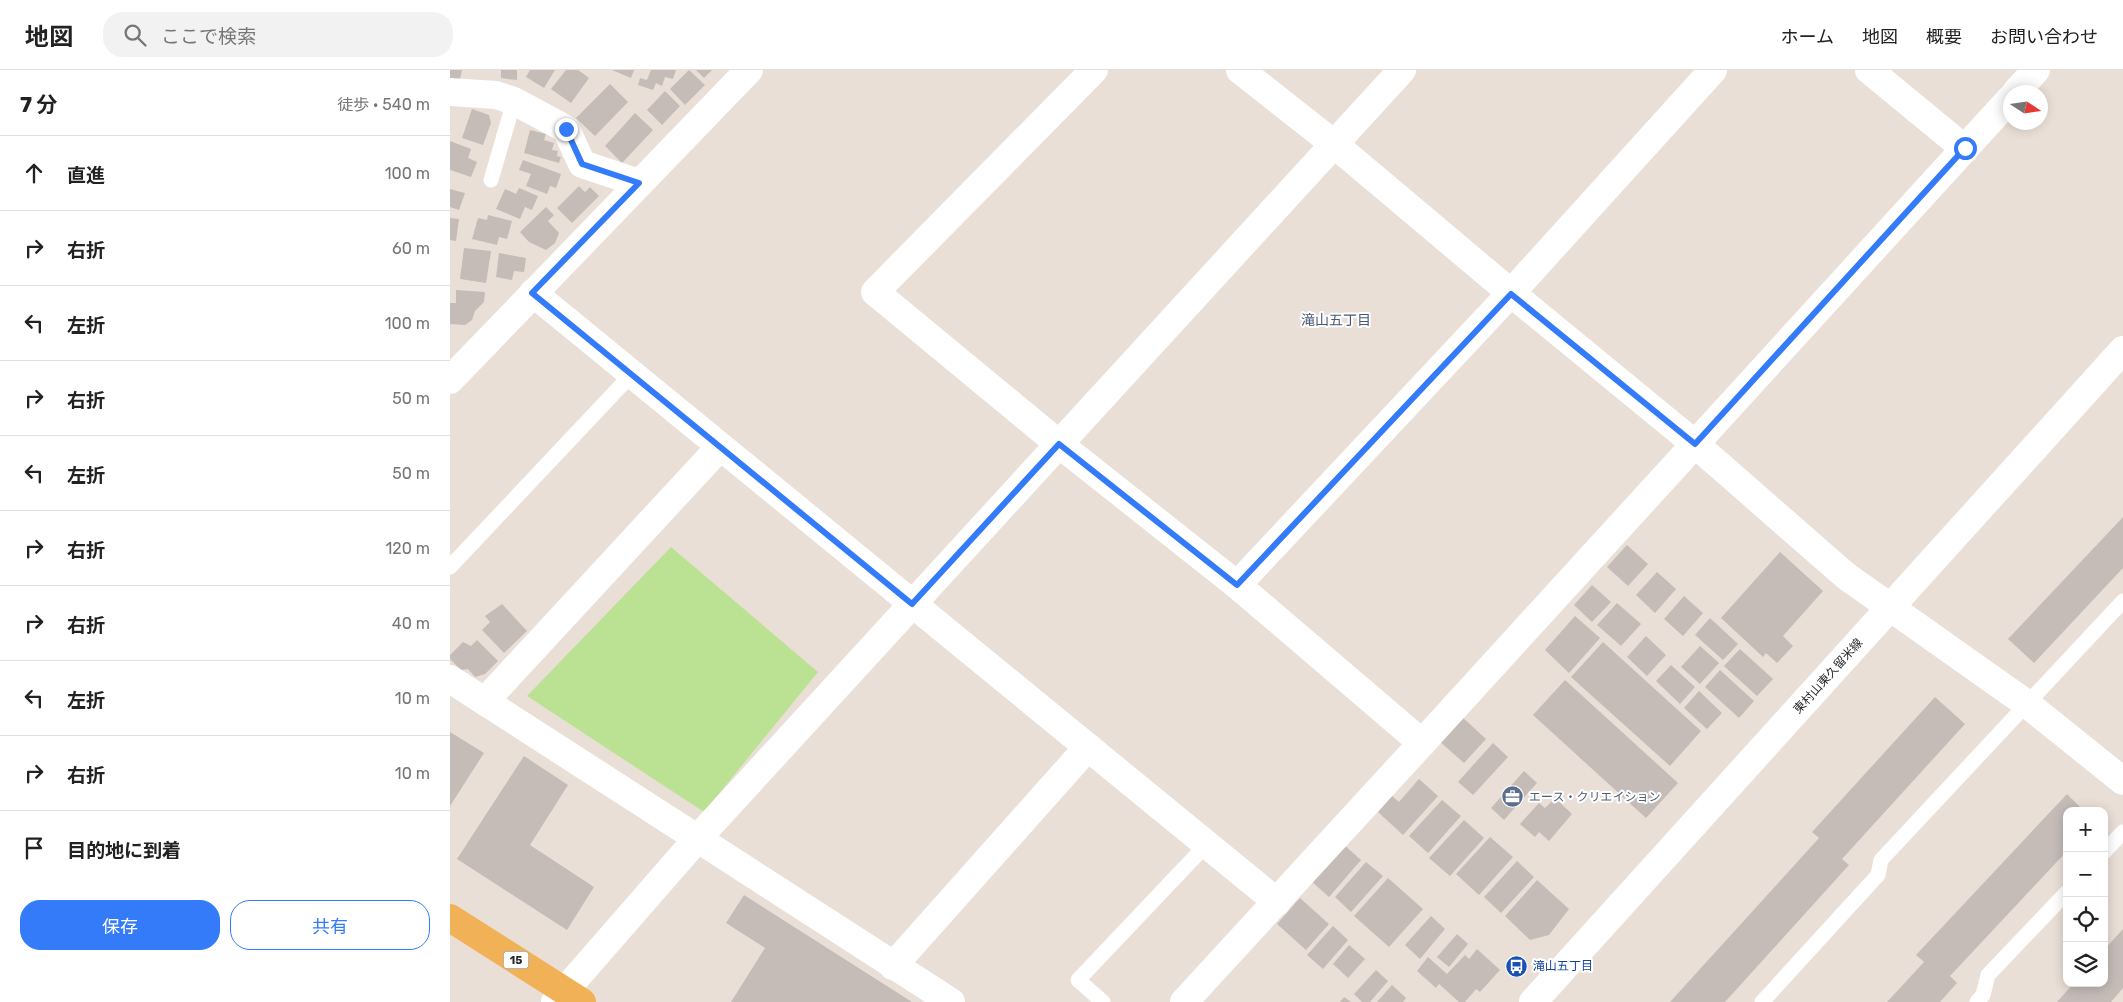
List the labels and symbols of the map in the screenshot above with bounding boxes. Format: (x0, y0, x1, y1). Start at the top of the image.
north arrow (2003, 85, 2048, 130)
route end (555, 118, 578, 141)
route start (1954, 137, 1977, 160)
district label: 滝山五丁目 (1301, 312, 1371, 329)
street label: 東村山東久留米線 (1791, 636, 1865, 716)
office icon: エース・クリエイション (1501, 785, 1525, 809)
place label: エース・クリエイション (1529, 790, 1660, 804)
road number: 15 (504, 952, 528, 968)
bus stop icon: 滝山五丁目 (1505, 954, 1529, 978)
place label: 滝山五丁目 (1533, 959, 1593, 973)

